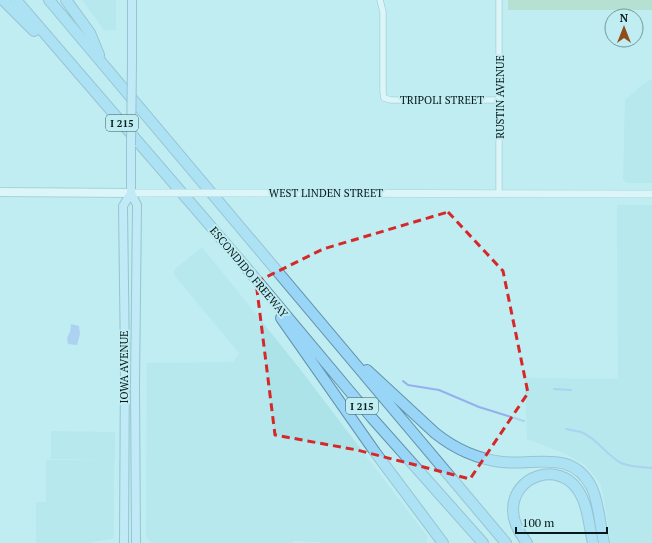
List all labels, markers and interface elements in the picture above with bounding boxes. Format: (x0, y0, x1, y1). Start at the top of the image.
north arrow (604, 8, 644, 48)
text: N (620, 11, 629, 25)
street label: RUSTIN AVENUE (493, 55, 507, 139)
street label: TRIPOLI STREET (400, 93, 484, 107)
road number: I 215 (106, 115, 138, 131)
street label: WEST LINDEN STREET (269, 186, 383, 200)
street label: ESCONDIDO FREEWAY (207, 224, 292, 321)
street label: IOWA AVENUE (117, 331, 131, 403)
road number: I 215 (346, 398, 378, 414)
scale bar (516, 509, 607, 535)
text: 100 m (522, 515, 555, 530)

